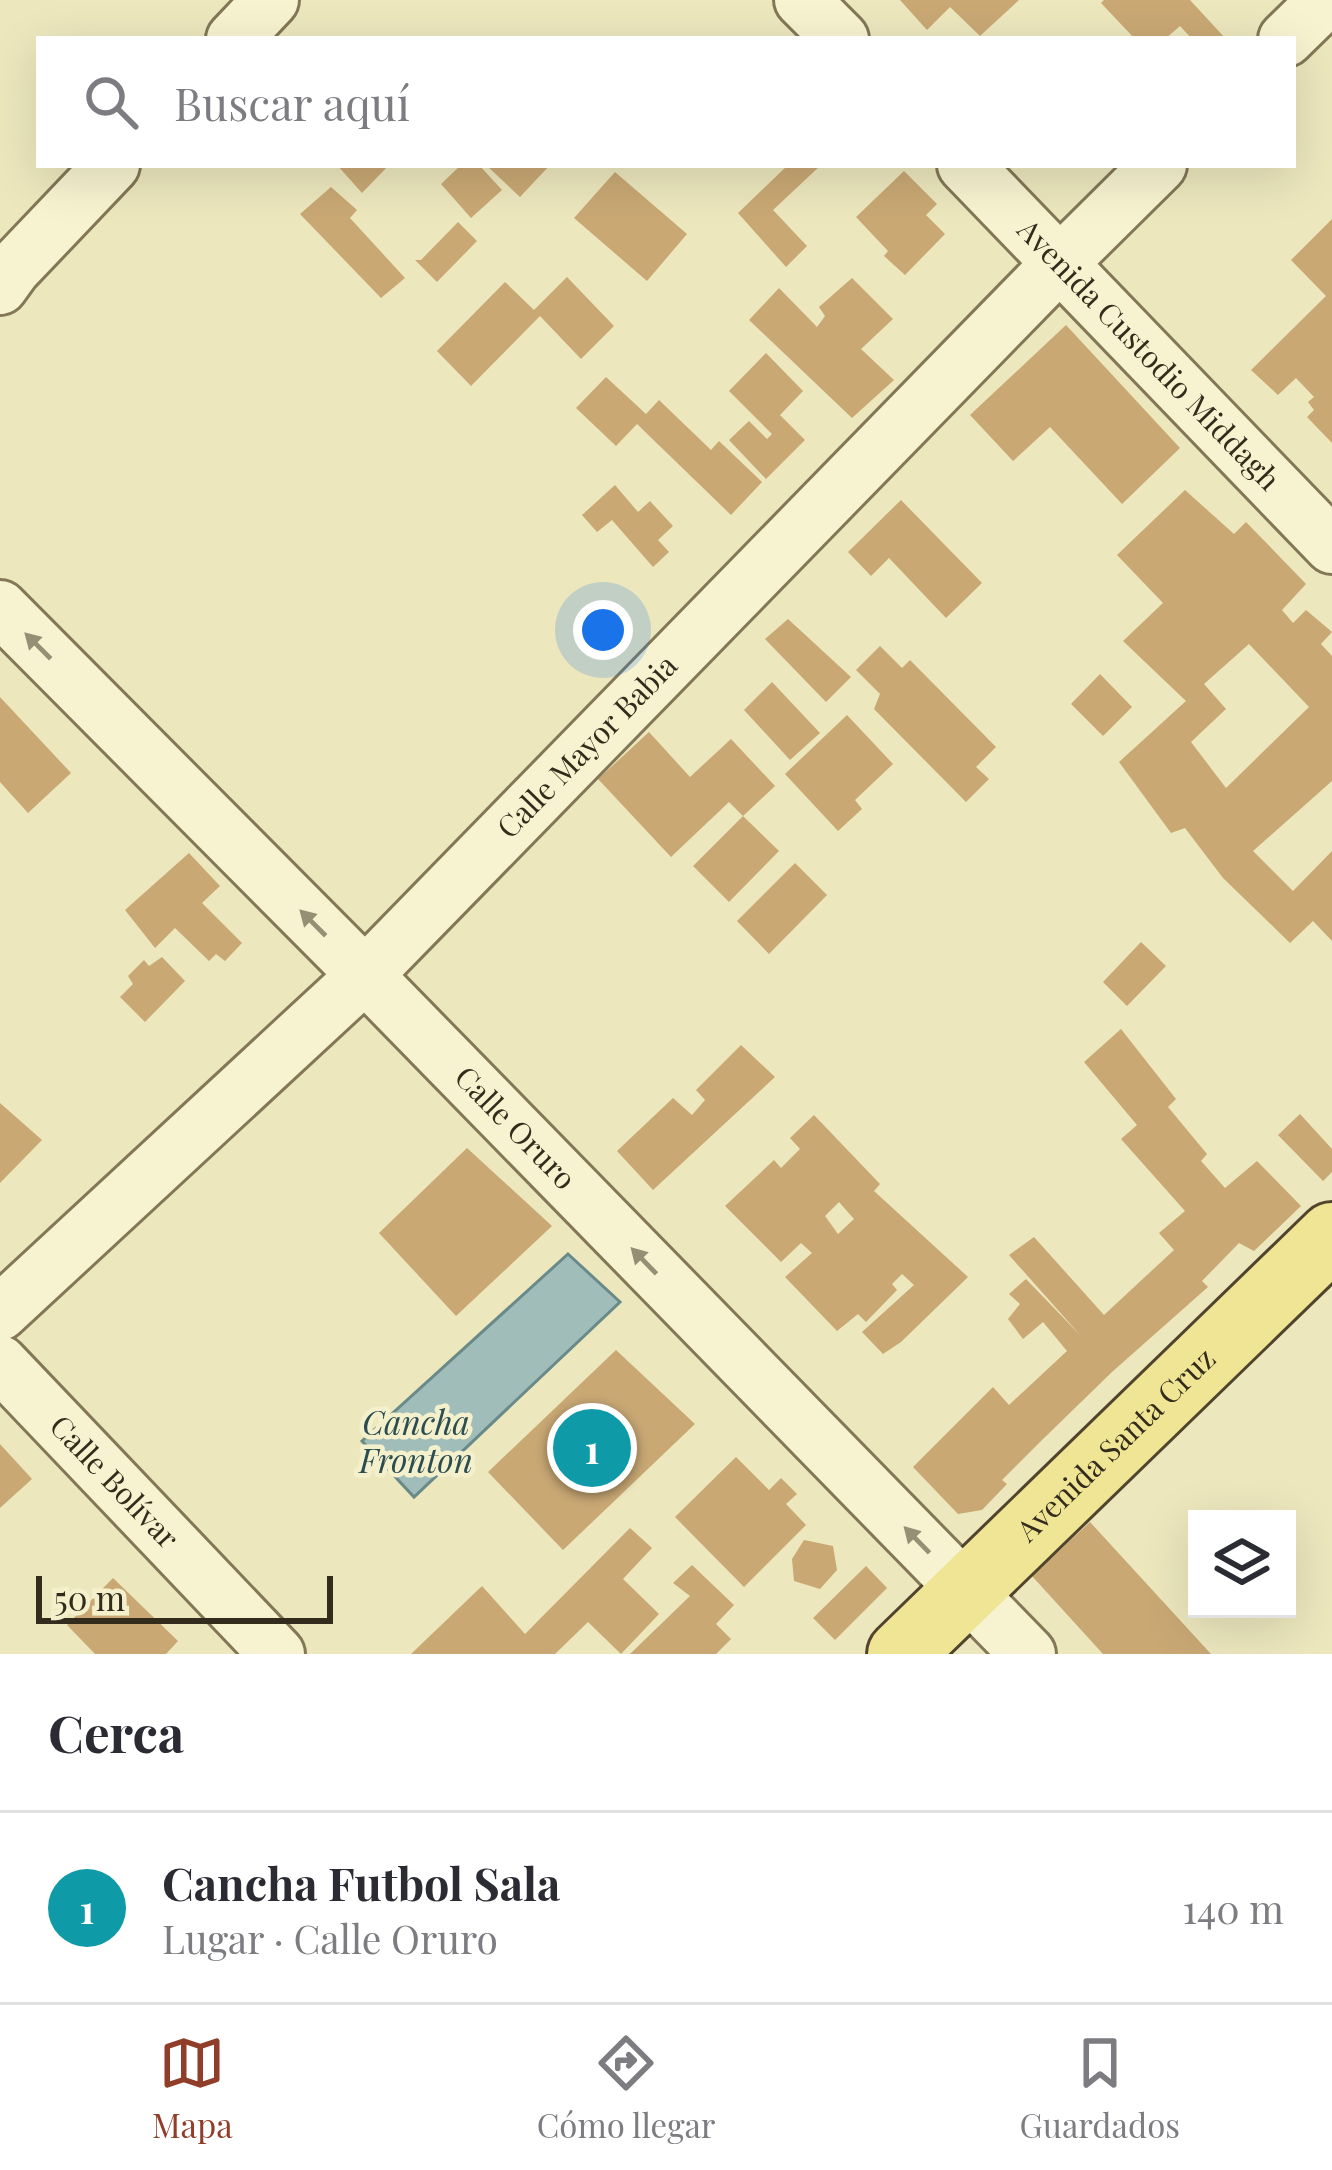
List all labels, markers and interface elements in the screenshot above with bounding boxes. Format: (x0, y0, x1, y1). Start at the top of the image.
search box (36, 36, 1296, 168)
icon: search (78, 69, 144, 135)
text: Buscar aquí (174, 72, 410, 132)
street label: Avenida Custodio Middagh (1009, 209, 1290, 498)
your location (573, 600, 633, 660)
one-way arrow (24, 632, 52, 661)
street label: Calle Mayor Babia (487, 645, 685, 846)
one-way arrow (299, 909, 327, 937)
street label: Calle Oruro (447, 1057, 585, 1197)
one-way arrow (631, 1247, 659, 1276)
street label: Avenida Santa Cruz (1006, 1338, 1223, 1550)
water label: Cancha Fronton (357, 1399, 473, 1481)
pin: 1 (553, 1403, 631, 1493)
street label: Calle Bolívar (42, 1406, 188, 1557)
map controls (1188, 1510, 1296, 1618)
button: layers (1188, 1510, 1296, 1618)
one-way arrow (903, 1526, 931, 1554)
scale bar (36, 1570, 333, 1623)
text: 50 m (54, 1575, 125, 1619)
text: Cerca (48, 1698, 184, 1766)
text: Cancha Futbol Sala (162, 1852, 560, 1912)
text: 1 (80, 1882, 94, 1934)
text: 140 m (1183, 1882, 1284, 1934)
text: Lugar · Calle Oruro (162, 1912, 498, 1964)
tab: Mapa (152, 2030, 233, 2146)
tab: Cómo llegar (537, 2030, 716, 2146)
tab: Guardados (1020, 2030, 1180, 2146)

